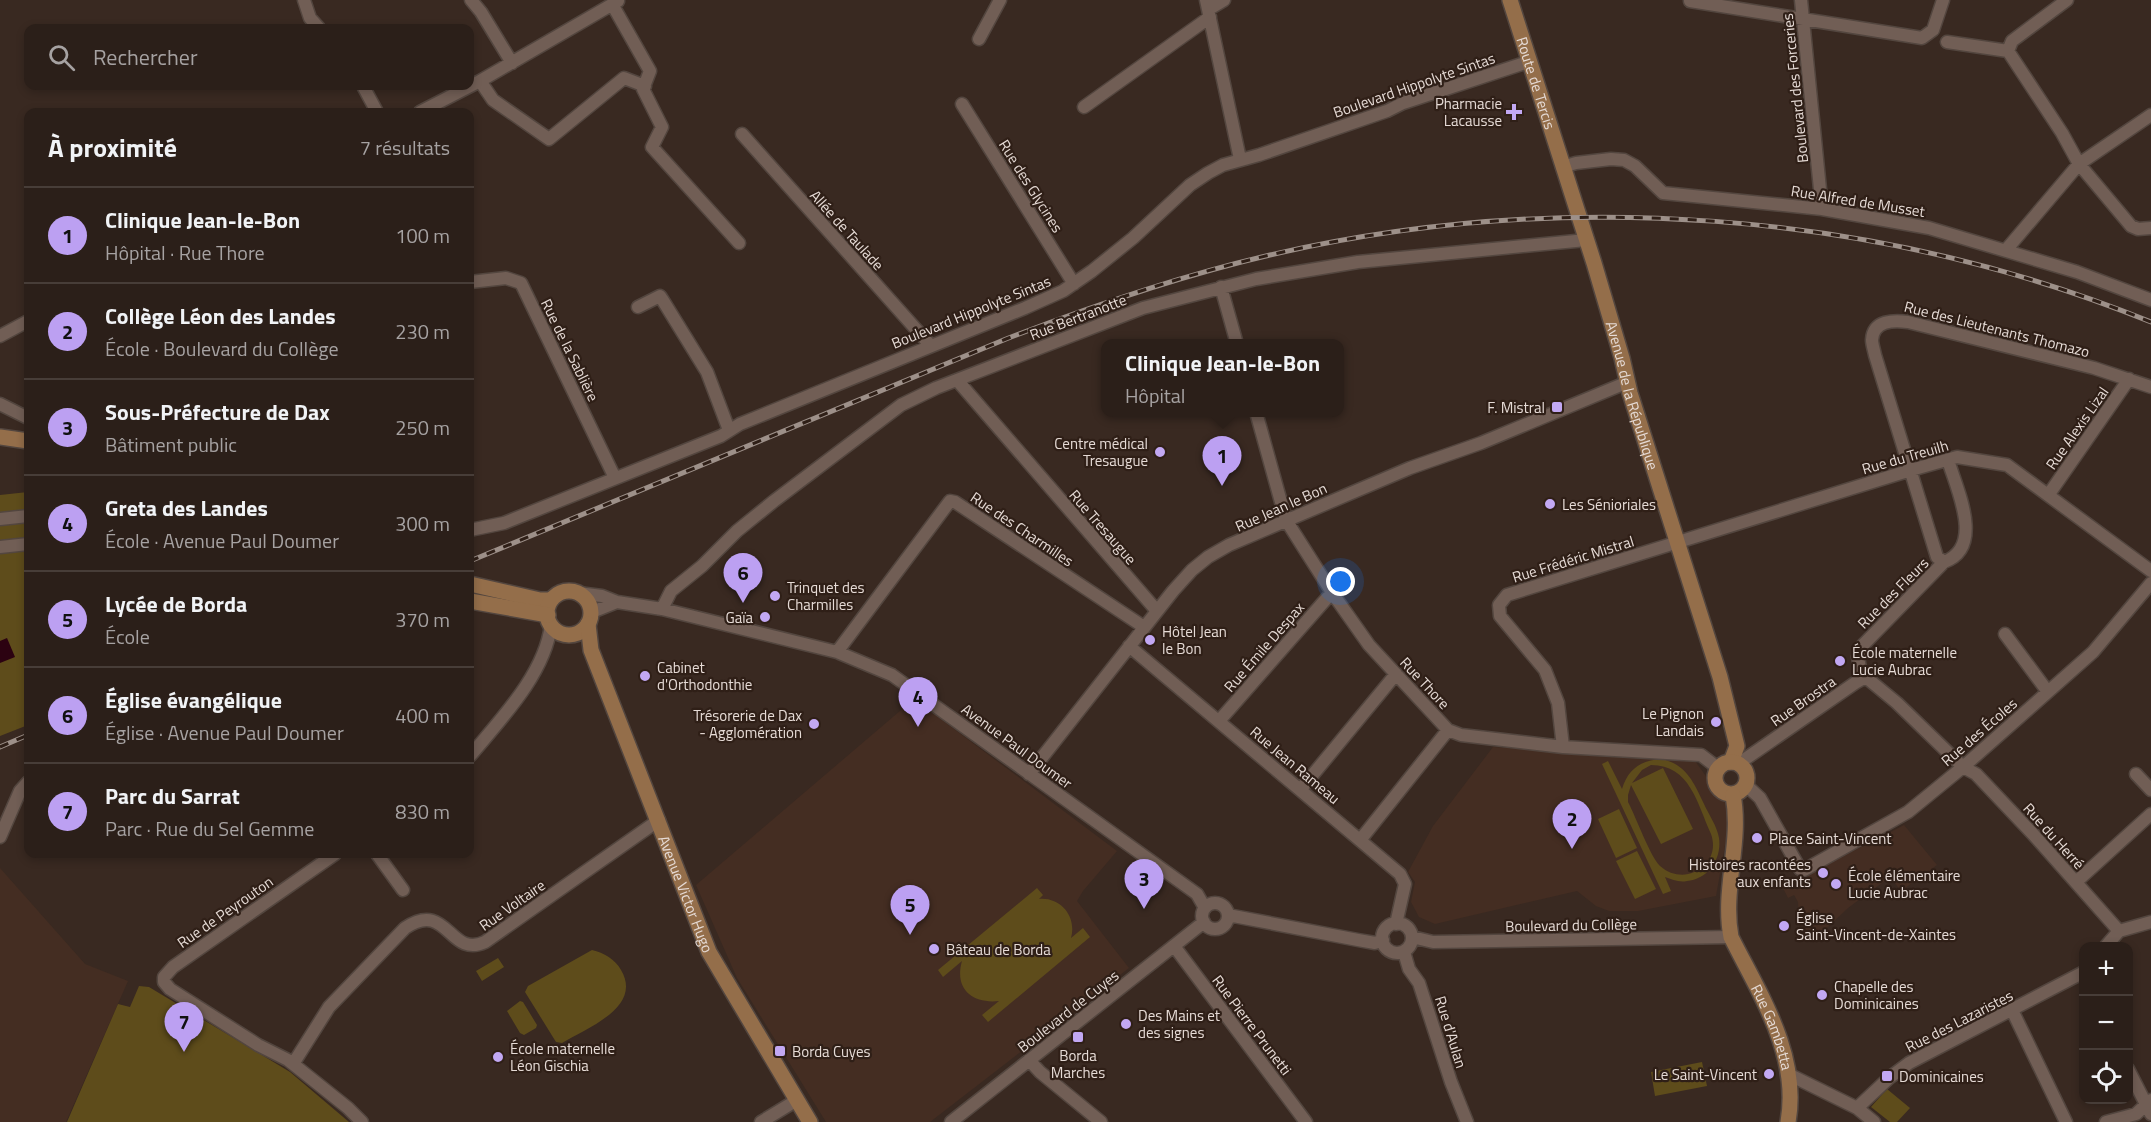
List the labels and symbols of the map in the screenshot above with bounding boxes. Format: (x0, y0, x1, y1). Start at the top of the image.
street label: Boulevard des Forceries (1776, 12, 1814, 164)
street label: Route de Tercis (1511, 34, 1562, 132)
street label: Boulevard Hippolyte Sintas (1330, 46, 1498, 124)
place label: Pharmacie Lacausse (1435, 92, 1502, 132)
marker: Pharmacie Lacausse (1507, 105, 1521, 119)
street label: Rue des Glycines (993, 135, 1069, 237)
street label: Rue Alfred de Musset (1789, 179, 1927, 223)
street label: Allée de Taulade (804, 185, 890, 275)
street label: Boulevard Hippolyte Sintas (888, 269, 1054, 355)
street label: Rue Bertranotte (1026, 288, 1130, 346)
street label: Rue de la Sablière (535, 295, 605, 405)
street label: Rue des Lieutenants Thomazo (1902, 295, 2092, 363)
street label: Avenue de la République (1600, 318, 1665, 473)
street label: Rue Alexis Lizal (2040, 382, 2114, 474)
place label: F. Mistral (1487, 396, 1545, 419)
marker: F. Mistral (1550, 400, 1564, 414)
place label: Centre médical Tresaugue (1054, 432, 1148, 472)
street label: Rue du Treuilh (1859, 434, 1951, 480)
pin: 1 (1202, 436, 1242, 486)
marker: Centre médical Tresaugue (1153, 445, 1167, 459)
street label: Rue Jean le Bon (1231, 477, 1331, 537)
street label: Rue Tresaugue (1064, 484, 1142, 570)
street label: Rue des Charmilles (966, 486, 1078, 572)
place label: Les Sénioriales (1562, 493, 1656, 516)
marker: Les Sénioriales (1543, 497, 1557, 511)
street label: Rue Frédéric Mistral (1509, 530, 1637, 588)
street label: Rue des Fleurs (1852, 552, 1934, 634)
pin: 6 (724, 554, 762, 603)
your location (1326, 567, 1355, 596)
place label: Trinquet des Charmilles (787, 576, 865, 616)
marker: Trinquet des Charmilles (768, 589, 782, 603)
street label: Rue Émile Despax (1218, 597, 1310, 697)
place label: Gaïa (725, 606, 753, 629)
marker: Gaïa (758, 610, 772, 624)
place label: Hôtel Jean le Bon (1162, 620, 1227, 660)
marker: Hôtel Jean le Bon (1143, 633, 1157, 647)
place label: École maternelle Lucie Aubrac (1852, 641, 1957, 681)
street label: Rue Thore (1395, 652, 1455, 714)
marker: École maternelle Lucie Aubrac (1833, 654, 1847, 668)
place label: Cabinet d'Orthodonthie (657, 656, 752, 696)
marker: Cabinet d'Orthodonthie (638, 669, 652, 683)
street label: Rue Brostra (1766, 670, 1841, 732)
pin: 4 (898, 678, 938, 727)
street label: Rue des Écoles (1936, 692, 2022, 772)
street label: Avenue Paul Doumer (957, 698, 1077, 794)
place label: Le Pignon Landais (1642, 702, 1704, 742)
place label: Trésorerie de Dax - Agglomération (693, 704, 802, 744)
marker: Le Pignon Landais (1709, 715, 1723, 729)
marker: Trésorerie de Dax - Agglomération (807, 717, 821, 731)
street label: Rue Jean Rameau (1245, 720, 1345, 810)
street label: Rue du Herré (2018, 798, 2090, 874)
pin: 2 (1552, 800, 1592, 849)
place label: Place Saint-Vincent (1769, 827, 1892, 850)
marker: Place Saint-Vincent (1750, 831, 1764, 845)
street label: Avenue Victor Hugo (653, 832, 720, 956)
place label: Histoires racontées aux enfants (1689, 853, 1811, 893)
pin: 3 (1124, 860, 1164, 909)
place label: École élémentaire Lucie Aubrac (1848, 864, 1960, 904)
marker: Histoires racontées aux enfants (1816, 866, 1830, 880)
street label: Rue de Peyrouton (172, 870, 278, 954)
street label: Rue Voltaire (474, 874, 550, 936)
marker: École élémentaire Lucie Aubrac (1829, 877, 1843, 891)
pin: 5 (890, 886, 930, 935)
place label: Église Saint-Vincent-de-Xaintes (1796, 906, 1956, 946)
street label: Boulevard du Collège (1505, 912, 1637, 938)
marker: Église Saint-Vincent-de-Xaintes (1777, 919, 1791, 933)
place label: Bâteau de Borda (946, 938, 1051, 961)
marker: Bâteau de Borda (927, 942, 941, 956)
street label: Boulevard de Cuyes (1012, 964, 1124, 1058)
street label: Rue Pierre Prunetti (1207, 970, 1297, 1080)
place label: Chapelle des Dominicaines (1834, 975, 1919, 1015)
street label: Rue Gambetta (1746, 980, 1799, 1072)
street label: Rue des Lazaristes (1901, 984, 2017, 1058)
marker: Chapelle des Dominicaines (1815, 988, 1829, 1002)
street label: Rue d'Aulan (1429, 993, 1473, 1071)
pin: 7 (164, 1002, 204, 1052)
place label: Des Mains et des signes (1138, 1004, 1221, 1044)
marker: Des Mains et des signes (1119, 1017, 1133, 1031)
marker: Borda Marches (1071, 1030, 1085, 1044)
place label: École maternelle Léon Gischia (510, 1037, 615, 1077)
place label: Borda Cuyes (792, 1040, 871, 1063)
marker: Borda Cuyes (773, 1044, 787, 1058)
place label: Borda Marches (1051, 1044, 1105, 1084)
marker: École maternelle Léon Gischia (491, 1050, 505, 1064)
place label: Le Saint-Vincent (1654, 1063, 1758, 1086)
place label: Dominicaines (1899, 1065, 1984, 1088)
marker: Le Saint-Vincent (1762, 1067, 1776, 1081)
marker: Dominicaines (1880, 1069, 1894, 1083)

